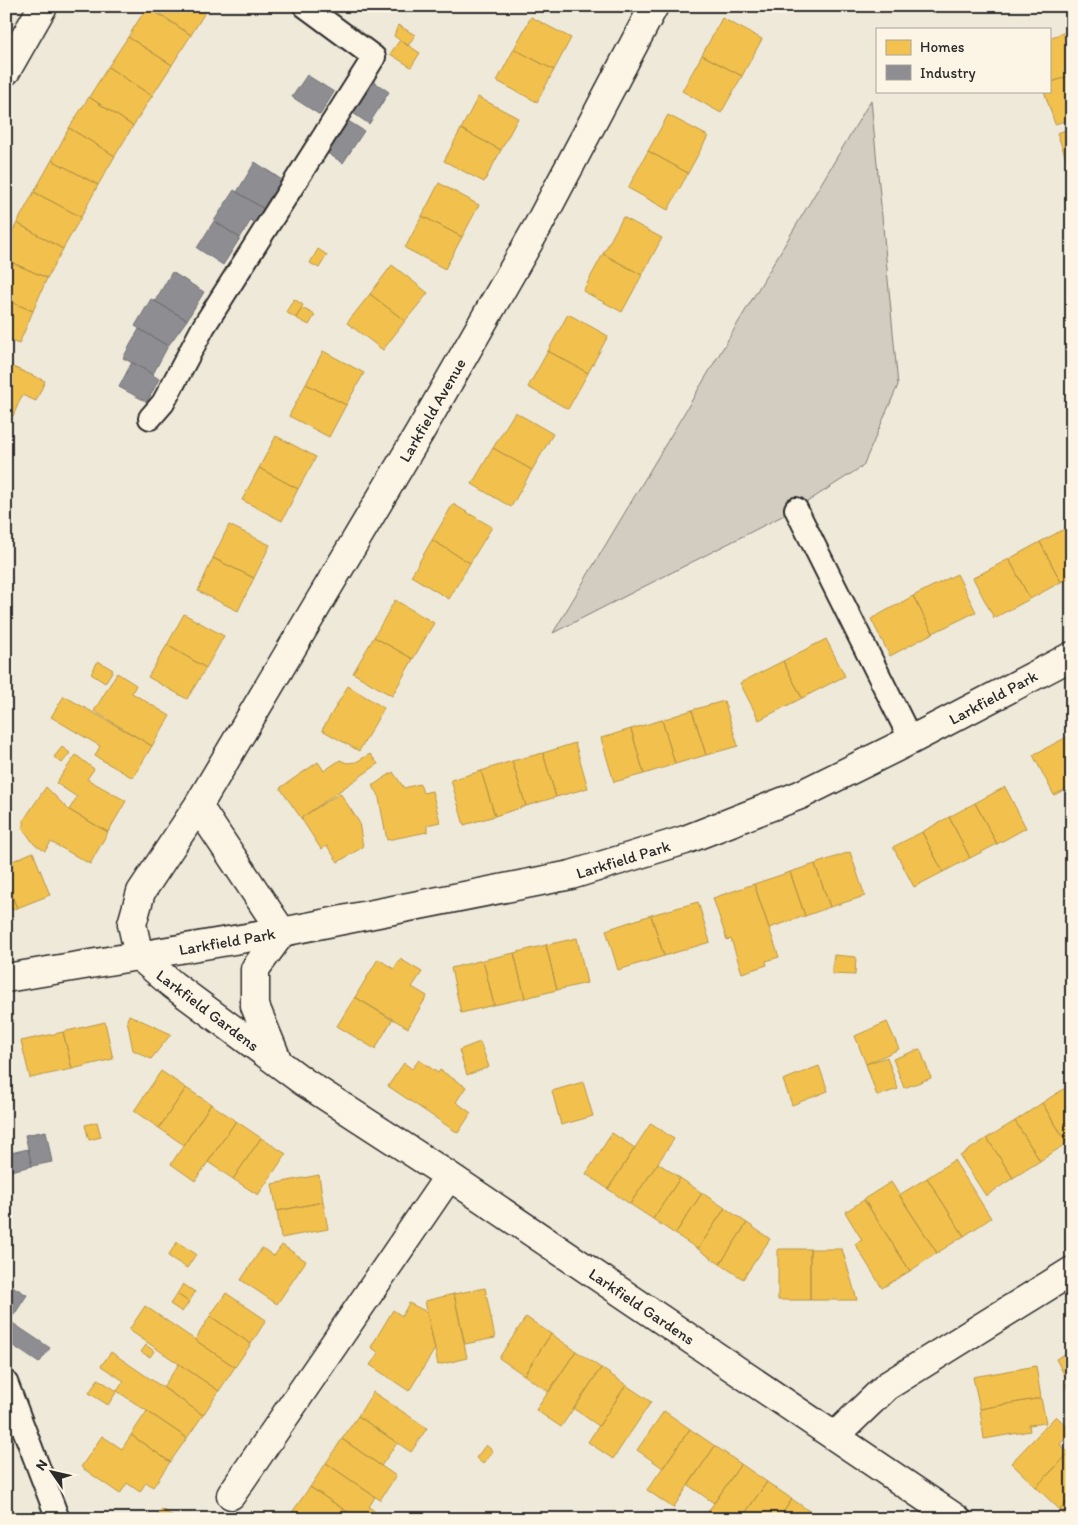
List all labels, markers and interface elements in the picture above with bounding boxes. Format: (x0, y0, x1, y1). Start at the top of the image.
legend (876, 28, 1050, 92)
text: Homes (920, 38, 965, 56)
text: Industry (920, 64, 976, 82)
street label: Larkfield Avenue (395, 355, 470, 465)
street label: Larkfield Park (946, 666, 1041, 729)
street label: Larkfield Park (574, 836, 673, 883)
street label: Larkfield Park (177, 924, 277, 959)
street label: Larkfield Gardens (153, 966, 263, 1055)
street label: Larkfield Gardens (585, 1264, 698, 1349)
north arrow (28, 1448, 78, 1498)
text: N (32, 1456, 51, 1474)

